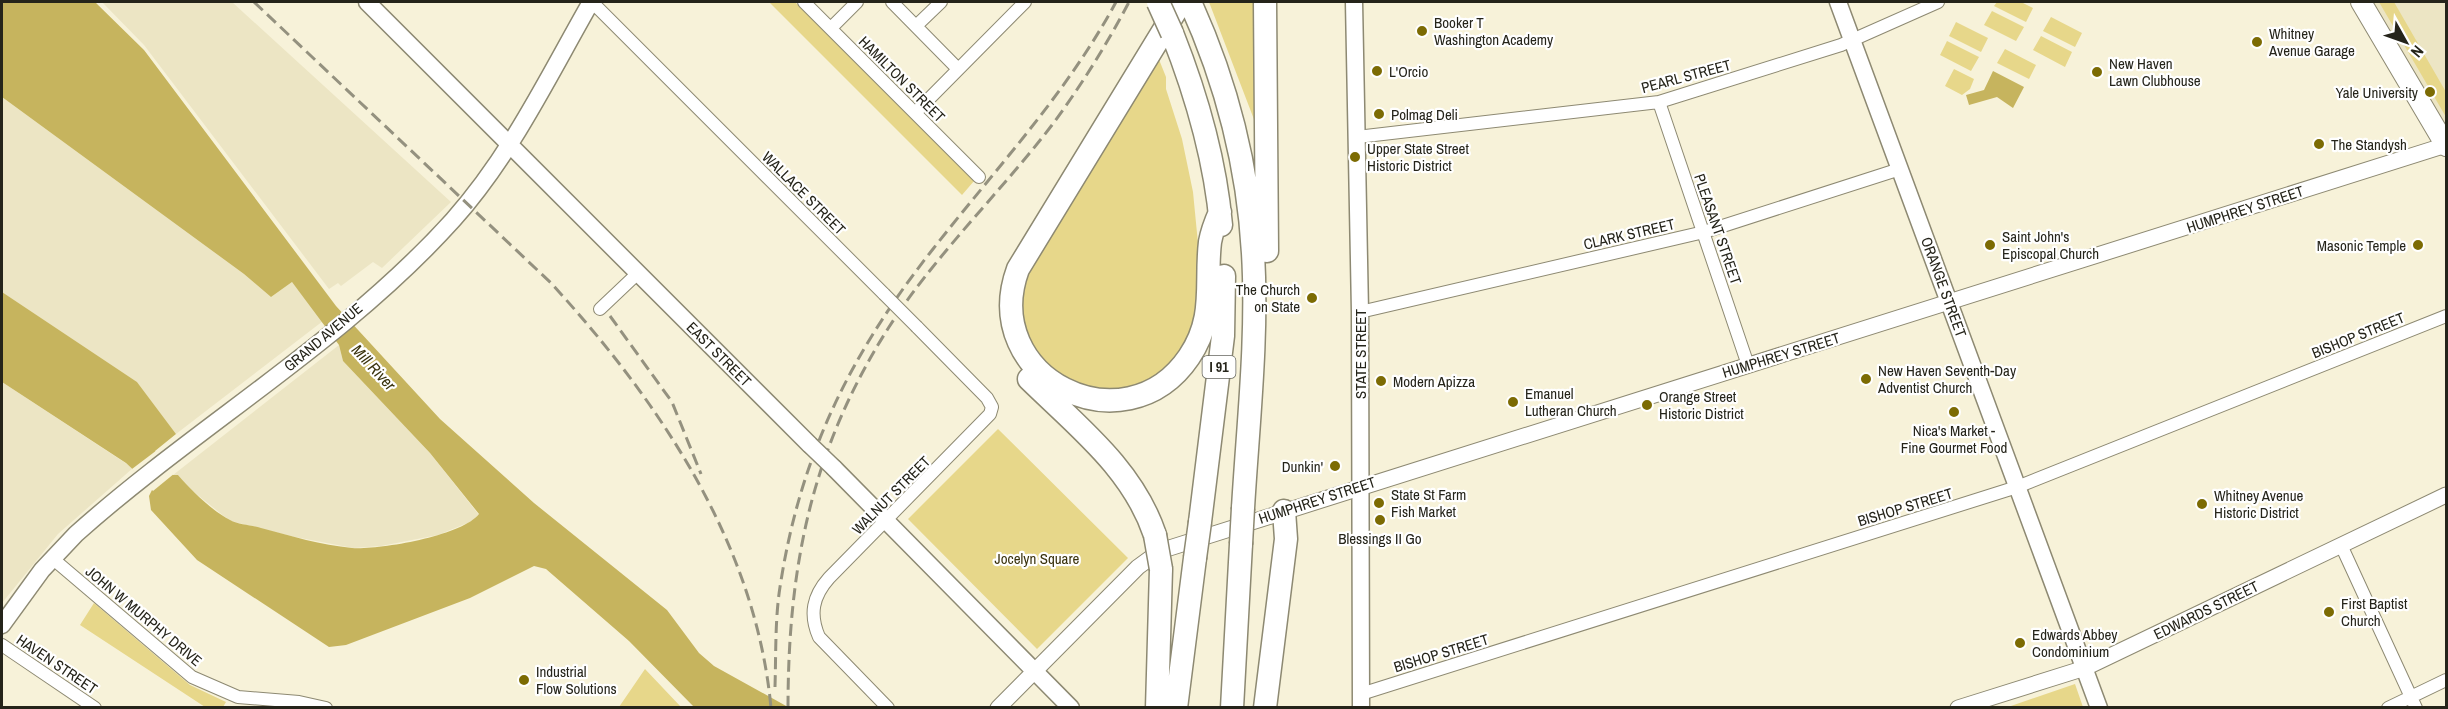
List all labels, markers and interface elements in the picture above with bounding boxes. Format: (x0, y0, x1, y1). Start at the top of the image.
place label: Booker T Washington Academy (1434, 12, 1554, 50)
north arrow (2376, 12, 2436, 72)
place label: Whitney Avenue Garage (2268, 23, 2355, 61)
marker: Booker T Washington Academy (1415, 24, 1429, 38)
street label: HAMILTON STREET (854, 31, 950, 127)
marker: Whitney Avenue Garage (2250, 35, 2264, 49)
text: N (2406, 41, 2429, 62)
place label: New Haven Lawn Clubhouse (2109, 53, 2201, 91)
street label: PEARL STREET (1639, 54, 1734, 98)
place label: L'Orcio (1389, 61, 1428, 82)
marker: L'Orcio (1370, 64, 1384, 78)
marker: New Haven Lawn Clubhouse (2090, 65, 2104, 79)
place label: Yale University (2335, 82, 2419, 103)
marker: Yale University (2423, 85, 2437, 99)
place label: Polmag Deli (1391, 104, 1458, 125)
marker: Polmag Deli (1372, 107, 1386, 121)
place label: The Standysh (2331, 134, 2407, 155)
marker: The Standysh (2312, 137, 2326, 151)
place label: Upper State Street Historic District (1367, 138, 1469, 176)
street label: WALLACE STREET (758, 147, 851, 240)
marker: Upper State Street Historic District (1348, 150, 1362, 164)
street label: PLEASANT STREET (1689, 171, 1747, 288)
street label: HUMPHREY STREET (2184, 180, 2307, 238)
street label: CLARK STREET (1581, 213, 1677, 255)
place label: Saint John's Episcopal Church (2002, 226, 2099, 264)
street label: ORANGE STREET (1916, 234, 1972, 340)
place label: Masonic Temple (2317, 235, 2406, 256)
marker: Saint John's Episcopal Church (1983, 238, 1997, 252)
marker: Masonic Temple (2411, 238, 2425, 252)
place label: The Church on State (1236, 279, 1300, 317)
marker: The Church on State (1305, 291, 1319, 305)
street label: GRAND AVENUE (279, 298, 367, 376)
street label: BISHOP STREET (2309, 307, 2408, 363)
street label: STATE STREET (1350, 309, 1371, 399)
street label: EAST STREET (682, 317, 756, 391)
street label: HUMPHREY STREET (1720, 327, 1843, 383)
water label: Mill River (347, 339, 401, 395)
road number: I 91 (1202, 356, 1236, 378)
place label: New Haven Seventh-Day Adventist Church (1877, 360, 2017, 398)
place label: Modern Apizza (1393, 371, 1475, 392)
marker: New Haven Seventh-Day Adventist Church (1859, 372, 1873, 386)
marker: Modern Apizza (1374, 374, 1388, 388)
place label: Emanuel Lutheran Church (1525, 383, 1617, 421)
place label: Orange Street Historic District (1659, 386, 1744, 424)
marker: Emanuel Lutheran Church (1506, 395, 1520, 409)
marker: Orange Street Historic District (1640, 398, 1654, 412)
marker: Nica's Market - Fine Gourmet Food (1947, 405, 1961, 419)
place label: Nica's Market - Fine Gourmet Food (1901, 420, 2007, 458)
street label: WALNUT STREET (847, 451, 935, 539)
place label: Dunkin' (1282, 456, 1323, 477)
marker: Dunkin' (1328, 459, 1342, 473)
street label: HUMPHREY STREET (1256, 471, 1379, 529)
street label: BISHOP STREET (1855, 482, 1955, 531)
place label: State St Farm Fish Market (1391, 484, 1466, 522)
place label: Whitney Avenue Historic District (2214, 485, 2304, 523)
marker: State St Farm Fish Market (1372, 496, 1386, 510)
marker: Whitney Avenue Historic District (2195, 497, 2209, 511)
marker: Blessings II Go (1373, 513, 1387, 527)
place label: Blessings II Go (1338, 528, 1422, 549)
park label: Jocelyn Square (995, 548, 1080, 569)
street label: JOHN W MURPHY DRIVE (81, 561, 207, 671)
street label: EDWARDS STREET (2150, 575, 2262, 645)
place label: First Baptist Church (2341, 593, 2408, 631)
marker: First Baptist Church (2322, 605, 2336, 619)
place label: Edwards Abbey Condominium (2032, 624, 2118, 662)
street label: BISHOP STREET (1391, 628, 1491, 677)
street label: HAVEN STREET (12, 629, 102, 699)
marker: Edwards Abbey Condominium (2013, 636, 2027, 650)
place label: Industrial Flow Solutions (536, 661, 617, 699)
marker: Industrial Flow Solutions (517, 673, 531, 687)

